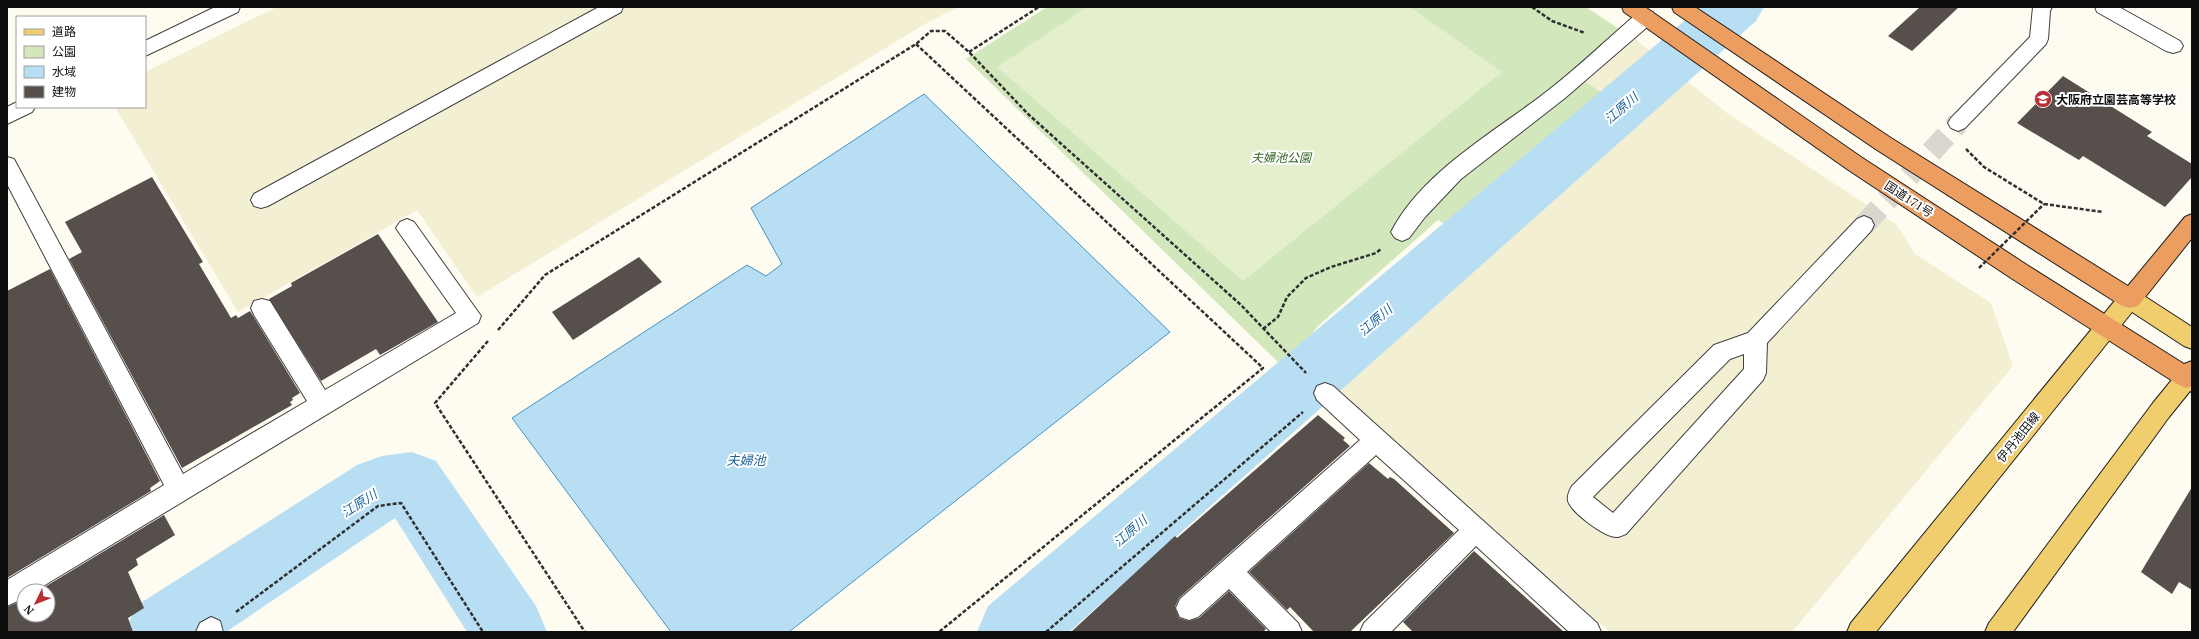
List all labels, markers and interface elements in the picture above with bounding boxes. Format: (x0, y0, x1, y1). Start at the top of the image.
legend (16, 16, 146, 108)
text: 道路 (52, 24, 76, 39)
text: 公園 (52, 44, 76, 59)
text: 水域 (52, 64, 76, 79)
text: 建物 (52, 84, 76, 99)
water label: 江原川 (1600, 87, 1643, 128)
school or university icon: 大阪府立園芸高等学校 (2033, 89, 2053, 109)
place label: 大阪府立園芸高等学校 (2056, 92, 2176, 107)
park label: 夫婦池公園 (1251, 150, 1313, 165)
street label: 国道171号 (1882, 178, 1936, 220)
water label: 江原川 (1354, 299, 1397, 340)
street label: 伊丹池田線 (1993, 409, 2043, 465)
water label: 夫婦池 (726, 451, 767, 469)
water label: 江原川 (338, 484, 382, 521)
water label: 江原川 (1109, 510, 1152, 551)
north arrow (16, 583, 56, 623)
text: N (20, 602, 37, 618)

